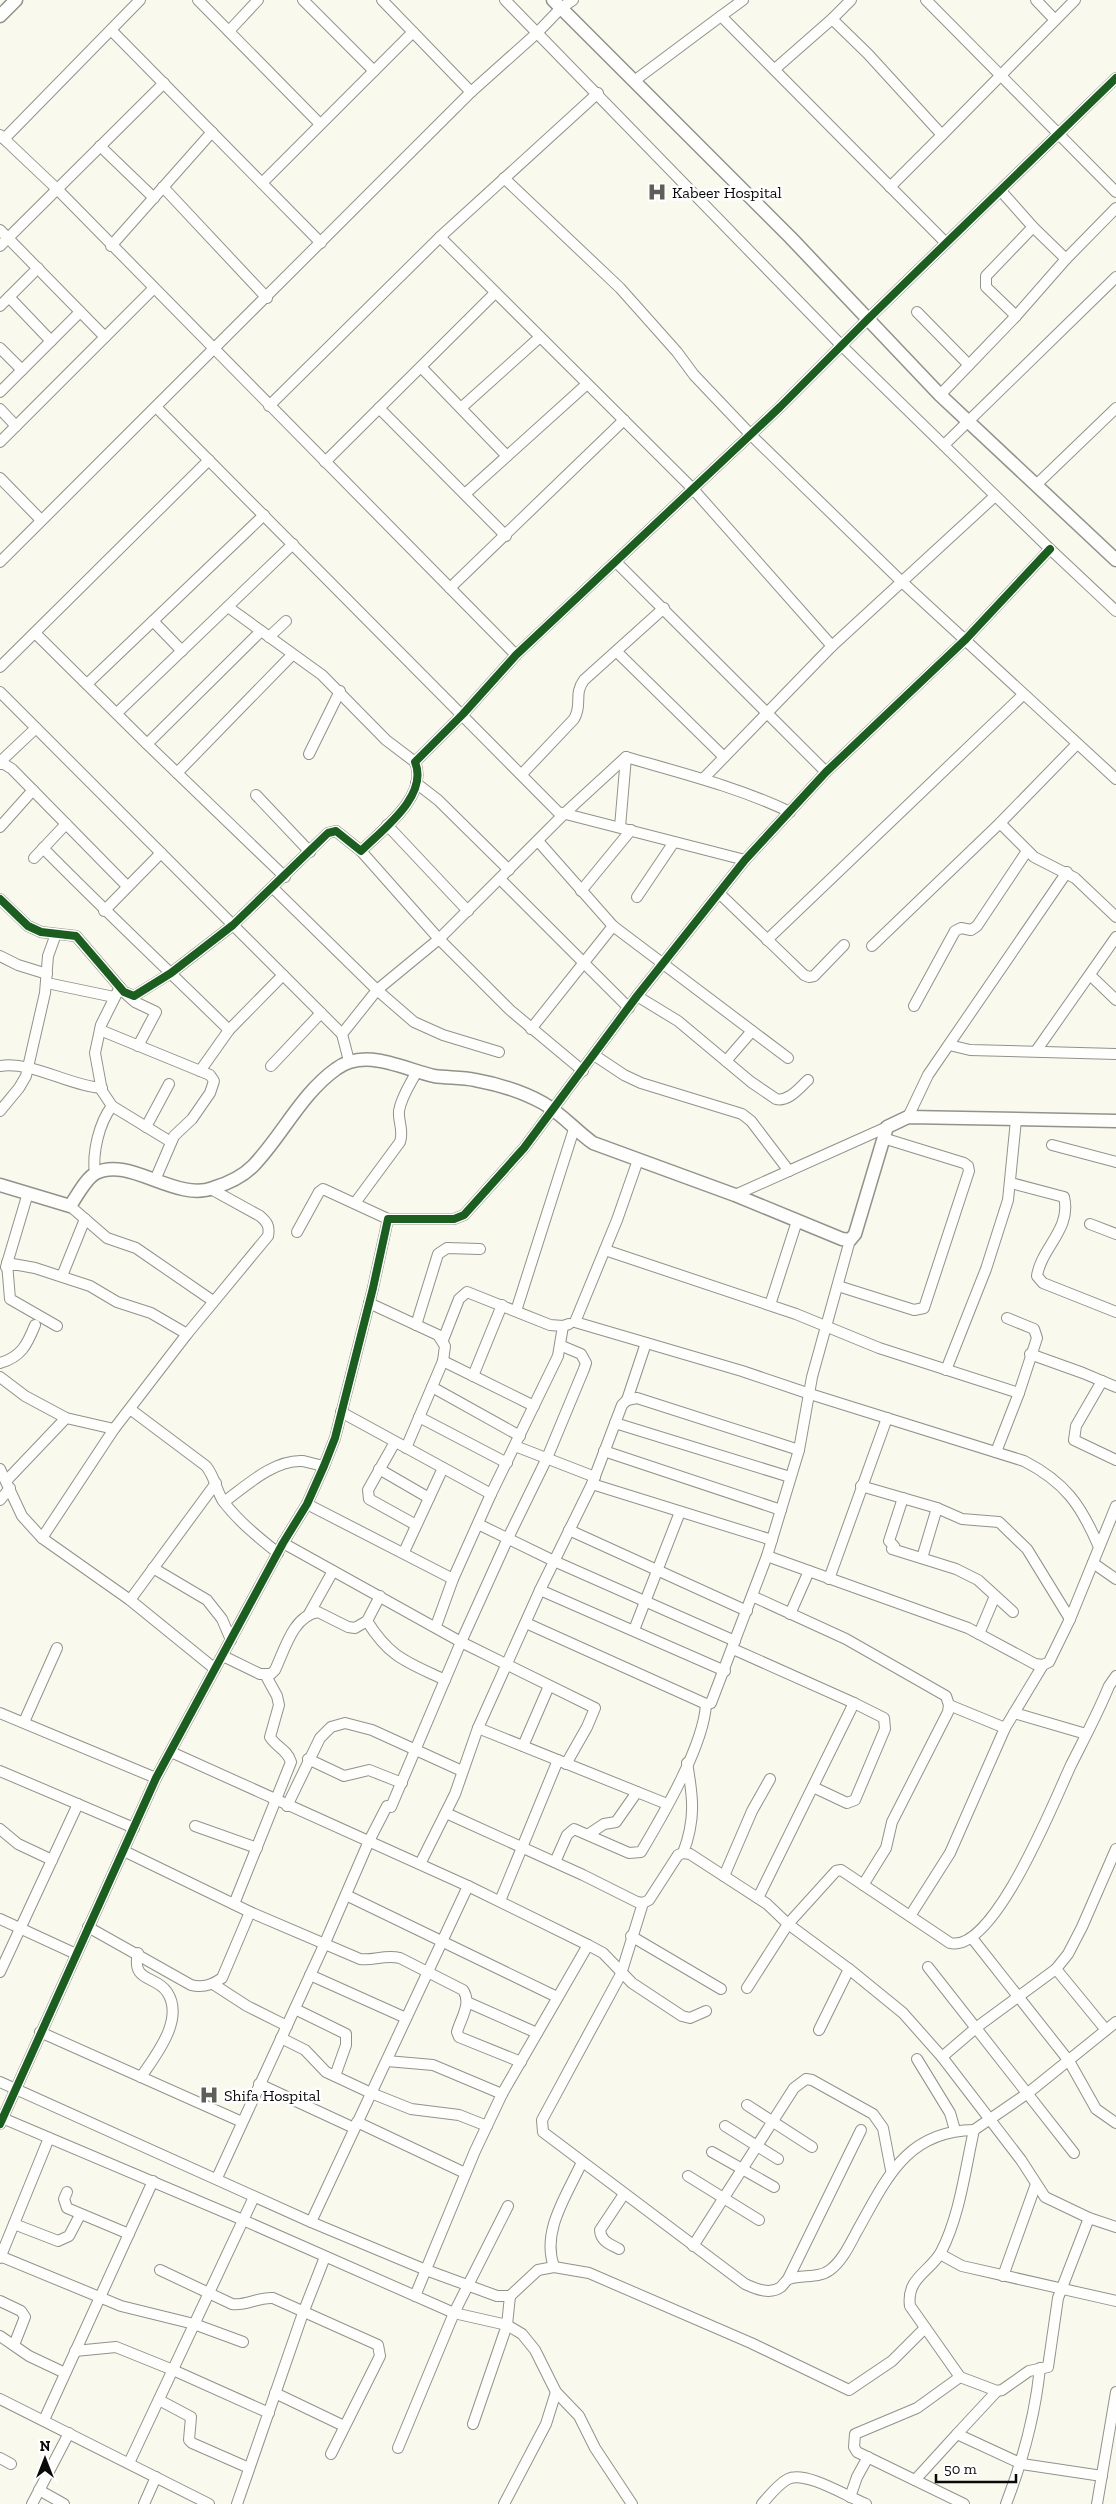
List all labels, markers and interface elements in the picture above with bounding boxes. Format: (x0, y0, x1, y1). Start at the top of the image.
hospital icon: Kabeer Hospital (646, 181, 668, 203)
place label: Kabeer Hospital (672, 183, 782, 202)
hospital icon: Shifa Hospital (198, 2084, 220, 2106)
place label: Shifa Hospital (224, 2086, 321, 2105)
north arrow (20, 2434, 70, 2484)
text: N (40, 2438, 51, 2455)
scale bar (936, 2452, 1016, 2484)
text: 50 m (944, 2460, 977, 2478)

